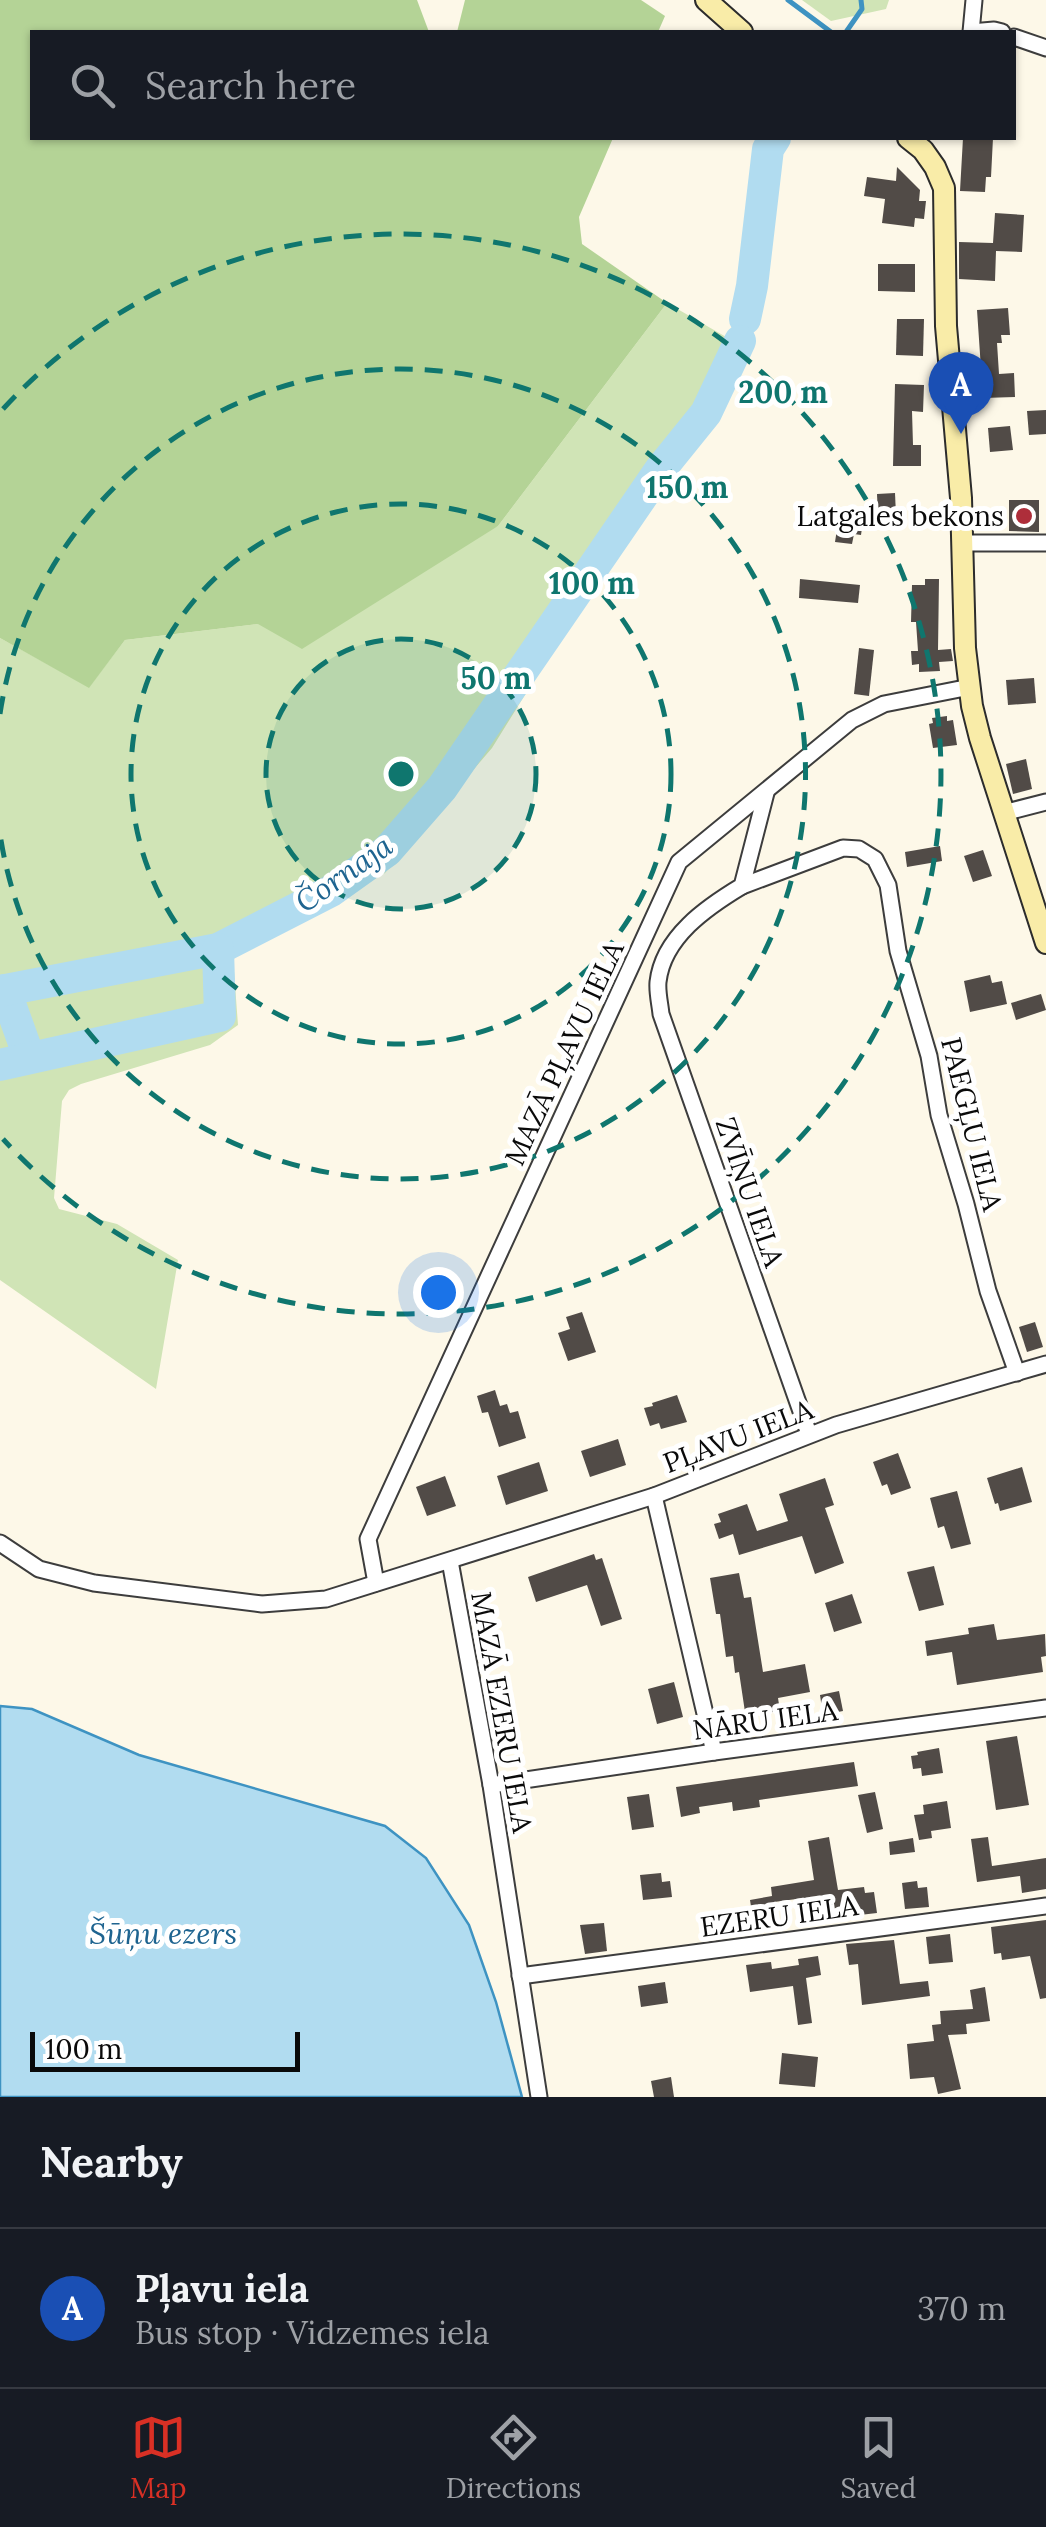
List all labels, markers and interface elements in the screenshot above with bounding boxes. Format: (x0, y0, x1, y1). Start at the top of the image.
search box (30, 30, 1016, 140)
icon: search (65, 58, 120, 113)
text: Search here (145, 61, 356, 109)
pin: A (928, 352, 994, 434)
text: 200 m (738, 373, 828, 411)
text: 150 m (646, 468, 729, 506)
place label: Latgales bekons (796, 498, 1004, 534)
marker: Latgales bekons (1013, 505, 1035, 527)
text: 100 m (549, 564, 635, 602)
text: 50 m (461, 659, 532, 697)
centre of rings (383, 756, 419, 792)
water label: Čornaja (288, 826, 400, 920)
street label: MAZĀ PĻAVU IELA (496, 935, 632, 1171)
street label: PAEGĻU IELA (933, 1034, 1011, 1215)
street label: ZVĪŅU IELA (708, 1113, 792, 1272)
your location (413, 1267, 464, 1318)
street label: PĻAVU IELA (658, 1391, 818, 1481)
street label: MAZĀ EZERU IELA (463, 1589, 541, 1836)
street label: NĀRU IELA (690, 1692, 840, 1748)
street label: EZERU IELA (698, 1887, 861, 1945)
water label: Šūņu ezers (89, 1914, 237, 1952)
scale bar (30, 2027, 300, 2072)
text: 100 m (45, 2031, 122, 2067)
text: Nearby (40, 2135, 183, 2189)
text: Pļavu iela (135, 2264, 309, 2312)
text: A (62, 2288, 83, 2329)
text: 370 m (917, 2288, 1006, 2329)
text: Bus stop · Vidzemes iela (135, 2312, 490, 2353)
tab: Map (130, 2410, 187, 2506)
tab: Directions (446, 2410, 581, 2506)
tab: Saved (841, 2410, 916, 2506)

